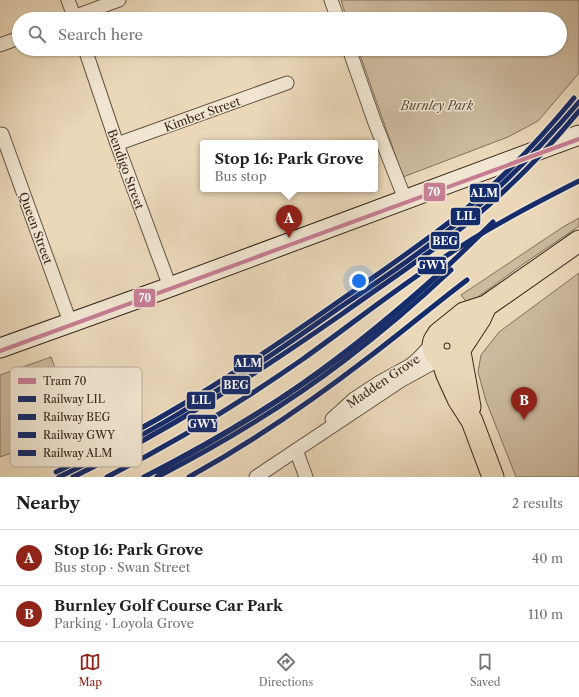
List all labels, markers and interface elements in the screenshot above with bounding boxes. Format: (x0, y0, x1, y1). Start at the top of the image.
search box (12, 12, 567, 56)
icon: search (26, 23, 48, 45)
text: Search here (58, 25, 143, 44)
street label: Kimber Street (162, 93, 243, 135)
park label: Burnley Park (400, 98, 474, 113)
street label: Bendigo Street (105, 127, 148, 212)
popup (200, 140, 378, 192)
text: Stop 16: Park Grove (214, 149, 364, 168)
text: Bus stop (214, 168, 267, 184)
line badge: 70 (423, 182, 446, 202)
line badge: ALM (469, 183, 500, 203)
text: 70 (428, 185, 440, 199)
text: ALM (469, 186, 498, 200)
street label: Queen Street (16, 190, 56, 267)
pin: A (276, 205, 302, 238)
line badge: LIL (450, 207, 481, 226)
text: LIL (456, 209, 476, 223)
line badge: BEG (430, 231, 460, 250)
text: BEG (432, 234, 458, 248)
line badge: GWY (417, 256, 447, 275)
text: GWY (417, 258, 448, 272)
your location (349, 271, 369, 291)
line badge: 70 (133, 288, 156, 308)
text: 70 (139, 291, 151, 305)
street label: Madden Grove (344, 351, 423, 411)
line badge: ALM (233, 354, 263, 373)
text: ALM (233, 356, 262, 370)
legend (10, 367, 142, 467)
text: Tram 70 (43, 374, 87, 388)
line badge: BEG (221, 375, 251, 395)
text: BEG (223, 378, 249, 392)
pin: B (511, 387, 537, 420)
line badge: LIL (186, 391, 216, 410)
text: Railway LIL (43, 392, 106, 406)
text: LIL (191, 393, 211, 407)
text: Railway BEG (43, 410, 111, 424)
line badge: GWY (187, 414, 218, 433)
text: GWY (188, 417, 219, 431)
text: Railway GWY (43, 428, 115, 442)
text: Railway ALM (43, 446, 112, 460)
text: Nearby (16, 493, 80, 513)
text: 2 results (512, 495, 563, 511)
text: Stop 16: Park Grove (54, 540, 203, 559)
text: A (24, 550, 34, 566)
text: 40 m (532, 550, 563, 566)
text: Bus stop · Swan Street (54, 559, 190, 575)
text: Burnley Golf Course Car Park (54, 596, 283, 615)
text: B (24, 606, 34, 622)
text: 110 m (528, 606, 563, 622)
text: Parking · Loyola Grove (54, 615, 194, 631)
tab: Map (78, 651, 102, 689)
tab: Directions (259, 651, 313, 689)
tab: Saved (470, 651, 501, 689)

